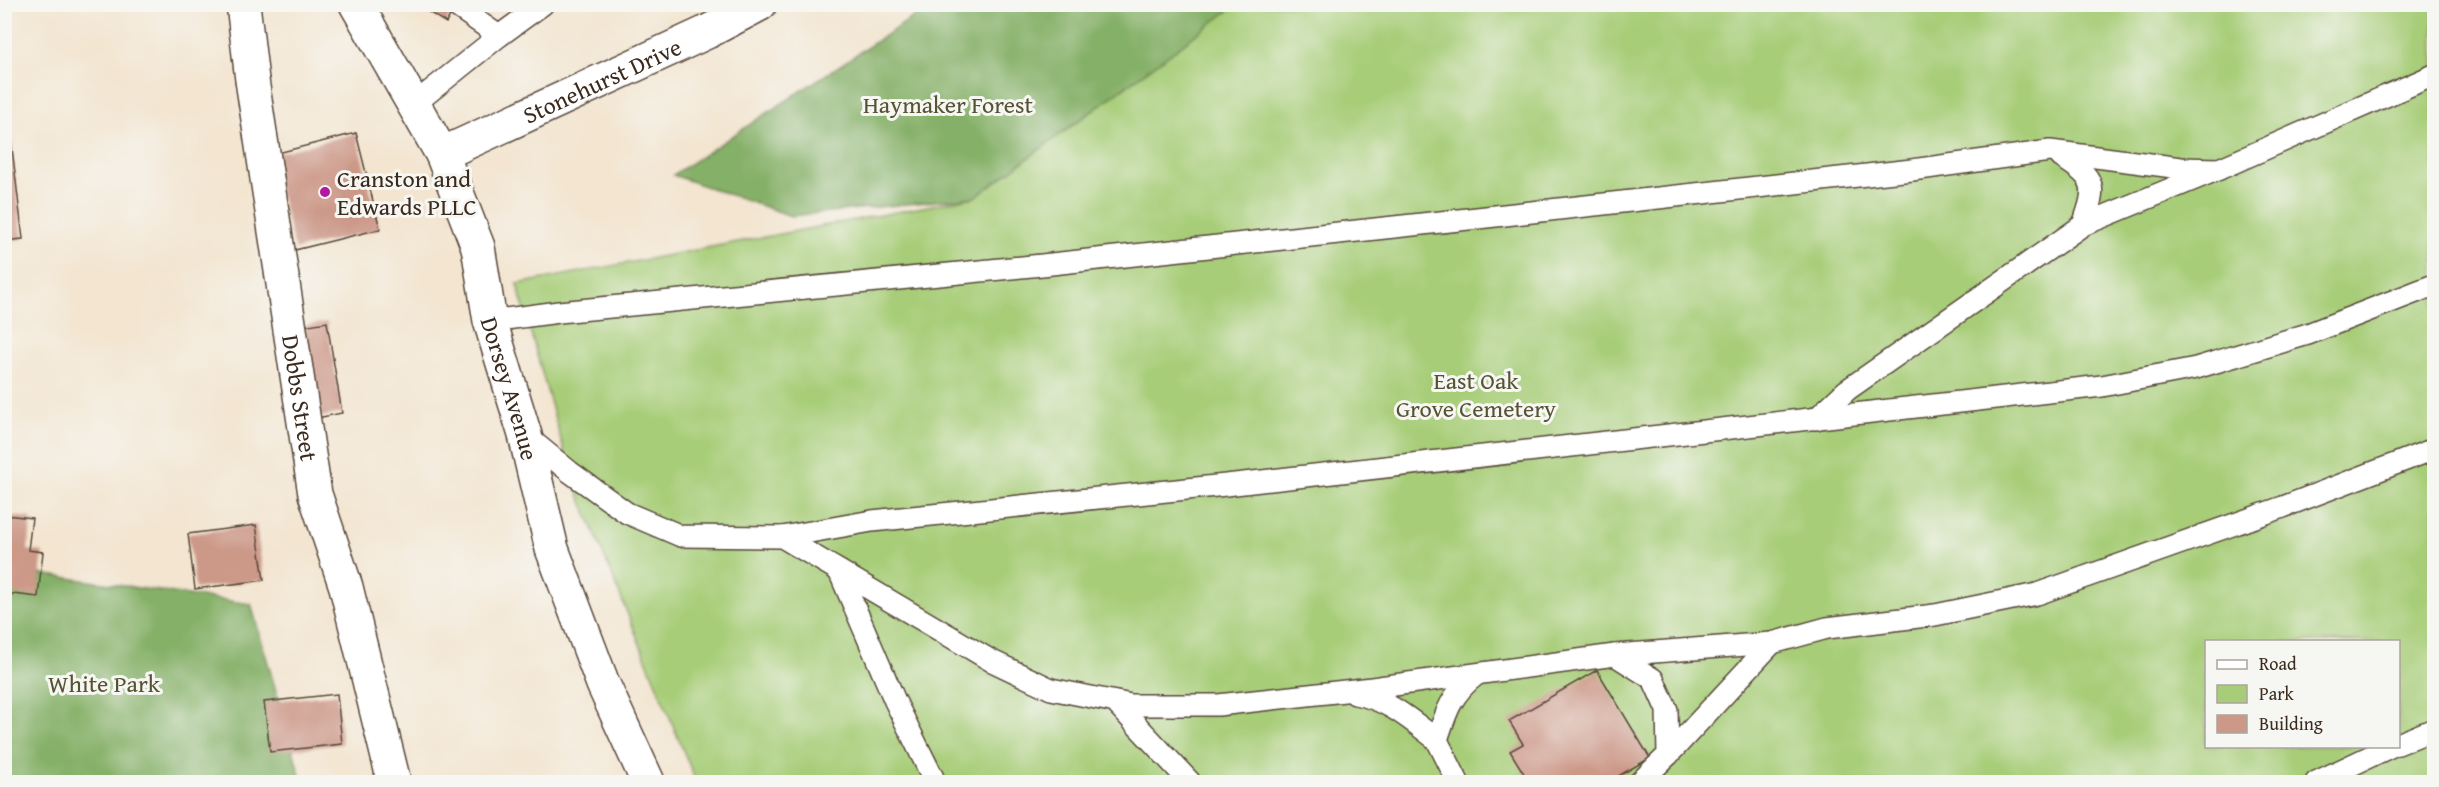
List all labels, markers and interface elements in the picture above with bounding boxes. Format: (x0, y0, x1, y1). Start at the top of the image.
street label: Stonehurst Drive (517, 29, 687, 132)
park label: Haymaker Forest (863, 87, 1034, 122)
place label: Cranston and Edwards PLLC (337, 161, 477, 224)
marker: Cranston and Edwards PLLC (318, 185, 332, 199)
street label: Dorsey Avenue (472, 312, 548, 464)
street label: Dobbs Street (273, 332, 327, 464)
park label: East Oak Grove Cemetery (1396, 363, 1556, 426)
legend (2205, 640, 2400, 748)
text: Road (2259, 650, 2297, 677)
park label: White Park (48, 666, 161, 701)
text: Park (2259, 680, 2295, 707)
text: Building (2259, 710, 2323, 737)

